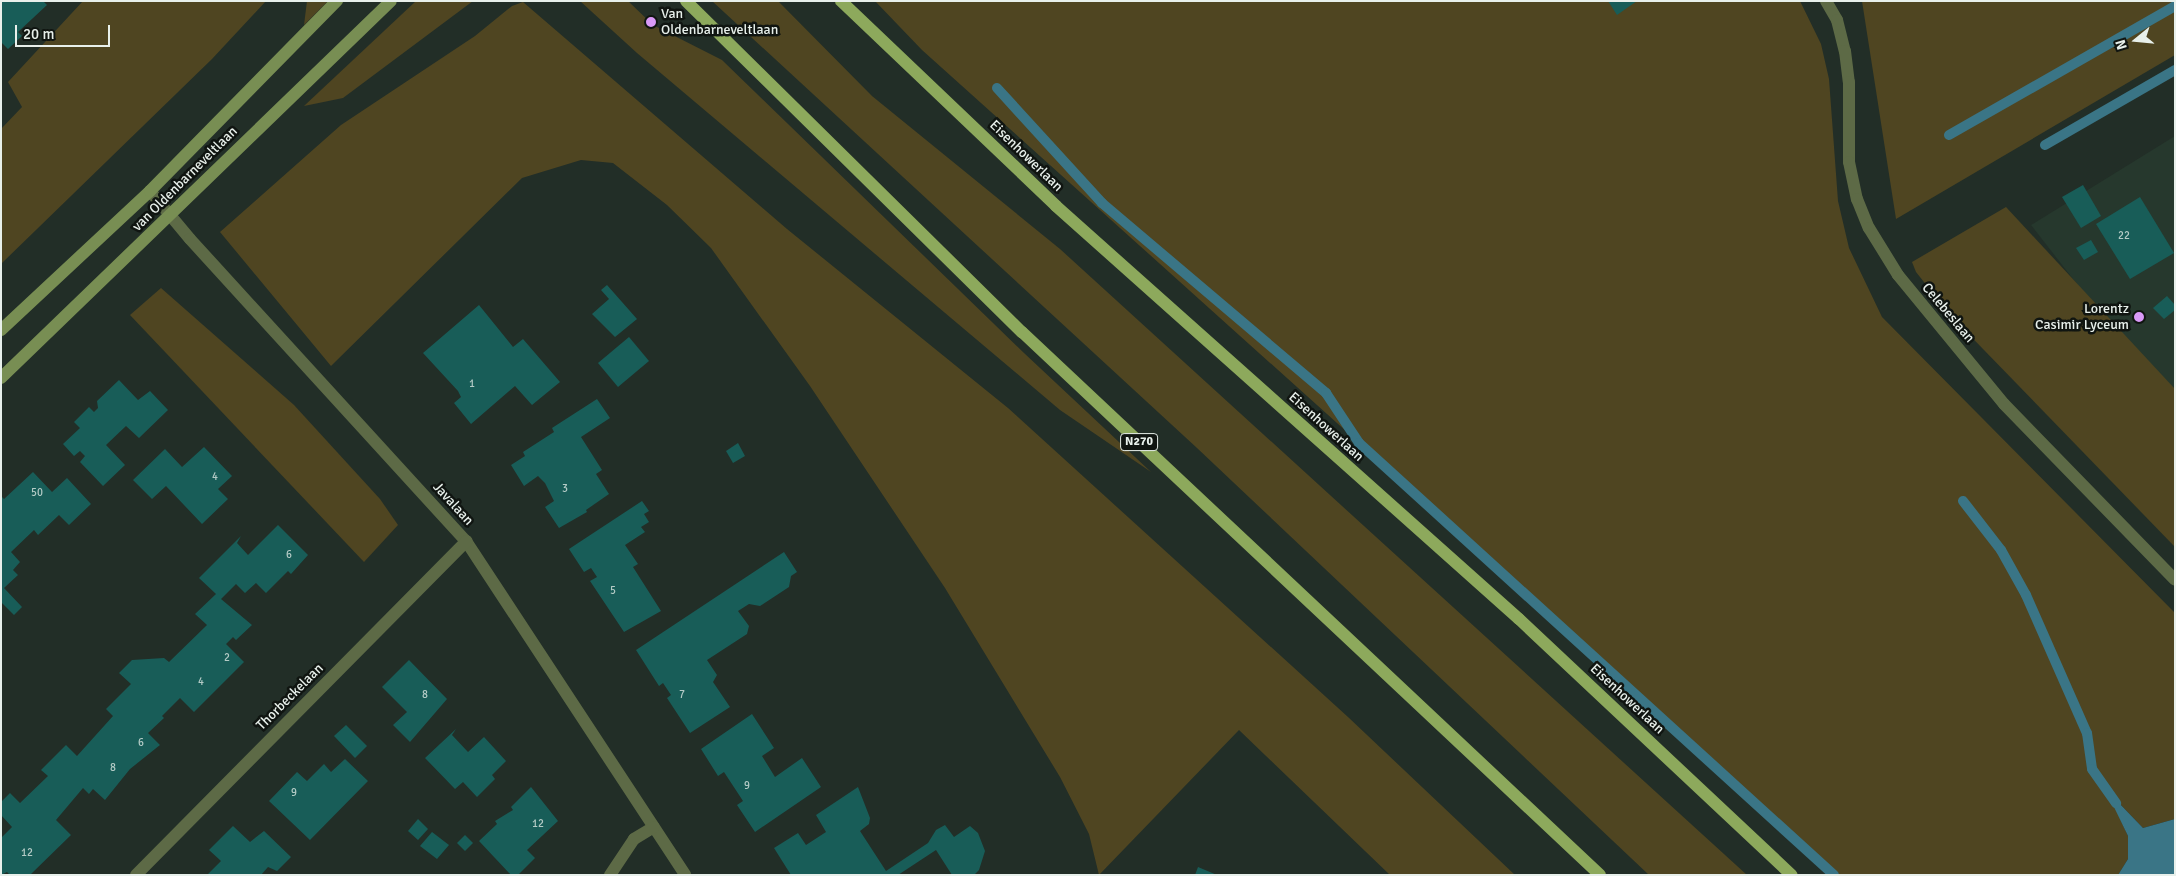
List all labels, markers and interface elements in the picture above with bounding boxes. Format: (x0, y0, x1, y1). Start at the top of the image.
place label: Van Oldenbarneveltlaan (661, 6, 778, 38)
scale bar (18, 15, 112, 47)
north arrow (2111, 15, 2161, 65)
marker: Van Oldenbarneveltlaan (645, 16, 657, 28)
text: 20 m (23, 25, 54, 43)
text: N (2112, 37, 2131, 52)
street label: Eisenhowerlaan (986, 117, 1066, 195)
street label: van Oldenbarneveltlaan (129, 123, 241, 235)
house number: 22 (2118, 229, 2130, 243)
street label: Celebeslaan (1918, 280, 1978, 346)
place label: Lorentz Casimir Lyceum (2035, 301, 2129, 334)
marker: Lorentz Casimir Lyceum (2133, 311, 2145, 323)
house number: 1 (469, 377, 475, 391)
street label: Eisenhowerlaan (1285, 389, 1367, 465)
road number: N270 (1119, 432, 1159, 452)
house number: 4 (212, 470, 218, 484)
street label: Javalaan (429, 479, 477, 529)
house number: 3 (562, 482, 568, 496)
house number: 50 (31, 486, 43, 500)
house number: 6 (286, 548, 292, 562)
house number: 5 (610, 584, 616, 598)
house number: 2 (224, 651, 230, 665)
street label: Thorbeckelaan (253, 660, 327, 734)
street label: Eisenhowerlaan (1586, 660, 1668, 738)
house number: 4 (198, 675, 204, 689)
house number: 8 (422, 688, 428, 702)
house number: 7 (679, 688, 685, 702)
house number: 6 (138, 736, 144, 750)
house number: 8 (110, 761, 116, 775)
house number: 9 (744, 779, 750, 793)
house number: 9 (291, 786, 297, 800)
house number: 12 (532, 817, 544, 831)
house number: 12 (21, 846, 33, 860)

